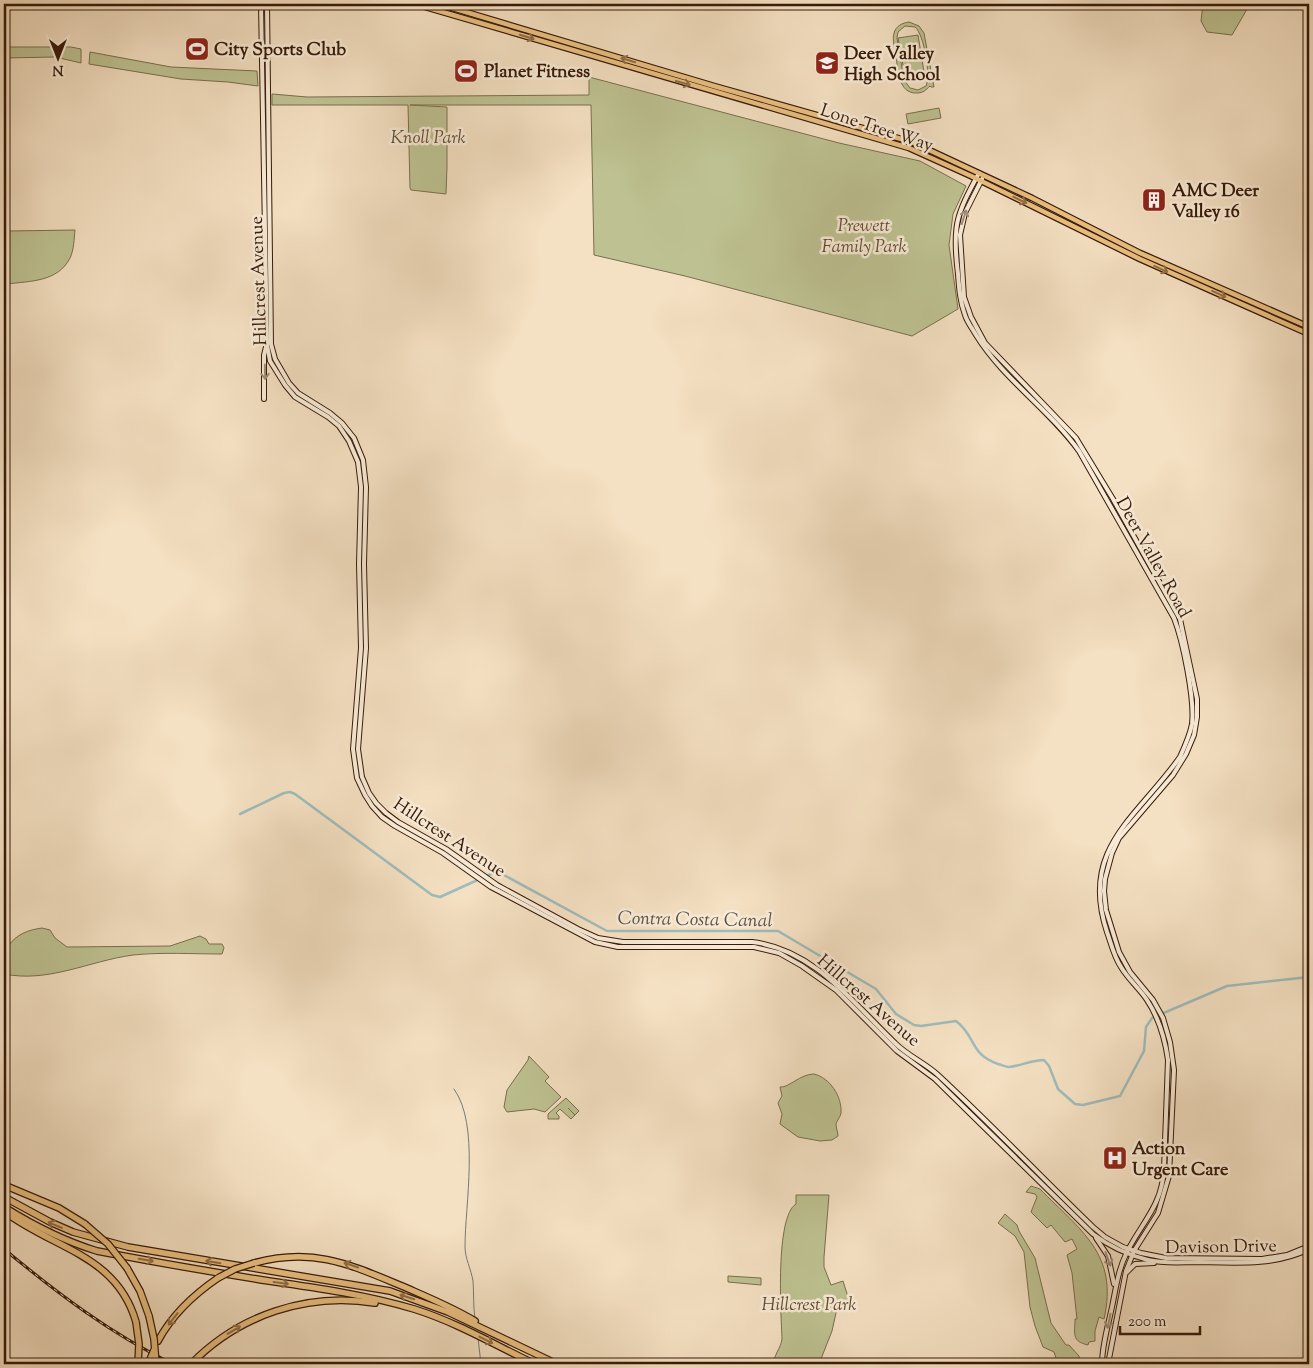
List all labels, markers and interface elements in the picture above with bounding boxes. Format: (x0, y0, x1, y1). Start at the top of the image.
north arrow (32, 32, 82, 82)
one-way arrow (519, 33, 535, 43)
sports icon: City Sports Club (184, 36, 210, 62)
place label: City Sports Club (214, 38, 346, 64)
place label: Deer Valley High School (844, 42, 941, 89)
school or university icon: Deer Valley High School (814, 50, 840, 76)
one-way arrow (621, 55, 637, 65)
sports icon: Planet Fitness (453, 58, 479, 84)
text: N (52, 59, 64, 79)
place label: Planet Fitness (484, 60, 590, 86)
one-way arrow (675, 79, 691, 89)
street label: Lone Tree Way (816, 98, 936, 159)
park label: Knoll Park (390, 126, 466, 152)
place label: AMC Deer Valley 16 (1172, 179, 1259, 226)
building icon: AMC Deer Valley 16 (1141, 187, 1167, 213)
one-way arrow (1012, 195, 1027, 205)
one-way arrow (960, 210, 969, 226)
park label: Prewett Family Park (821, 214, 907, 261)
street label: Hillcrest Avenue (245, 216, 275, 346)
one-way arrow (1153, 264, 1168, 274)
one-way arrow (1211, 290, 1226, 300)
one-way arrow (260, 363, 270, 379)
street label: Deer Valley Road (1108, 493, 1196, 623)
street label: Hillcrest Avenue (387, 792, 510, 885)
water label: Contra Costa Canal (617, 906, 773, 935)
street label: Hillcrest Avenue (810, 949, 925, 1054)
place label: Action Urgent Care (1132, 1137, 1229, 1184)
hospital icon: Action Urgent Care (1102, 1145, 1128, 1171)
one-way arrow (48, 1219, 63, 1229)
street label: Davison Drive (1165, 1234, 1277, 1262)
one-way arrow (1104, 1251, 1113, 1267)
one-way arrow (138, 1256, 154, 1266)
one-way arrow (205, 1257, 221, 1267)
one-way arrow (343, 1260, 359, 1269)
one-way arrow (272, 1278, 288, 1288)
one-way arrow (400, 1292, 415, 1301)
park label: Hillcrest Park (762, 1293, 856, 1319)
scale bar (1120, 1303, 1200, 1335)
one-way arrow (167, 1312, 178, 1325)
one-way arrow (1104, 1312, 1113, 1328)
text: 200 m (1128, 1312, 1167, 1333)
one-way arrow (226, 1324, 240, 1334)
one-way arrow (478, 1336, 493, 1345)

